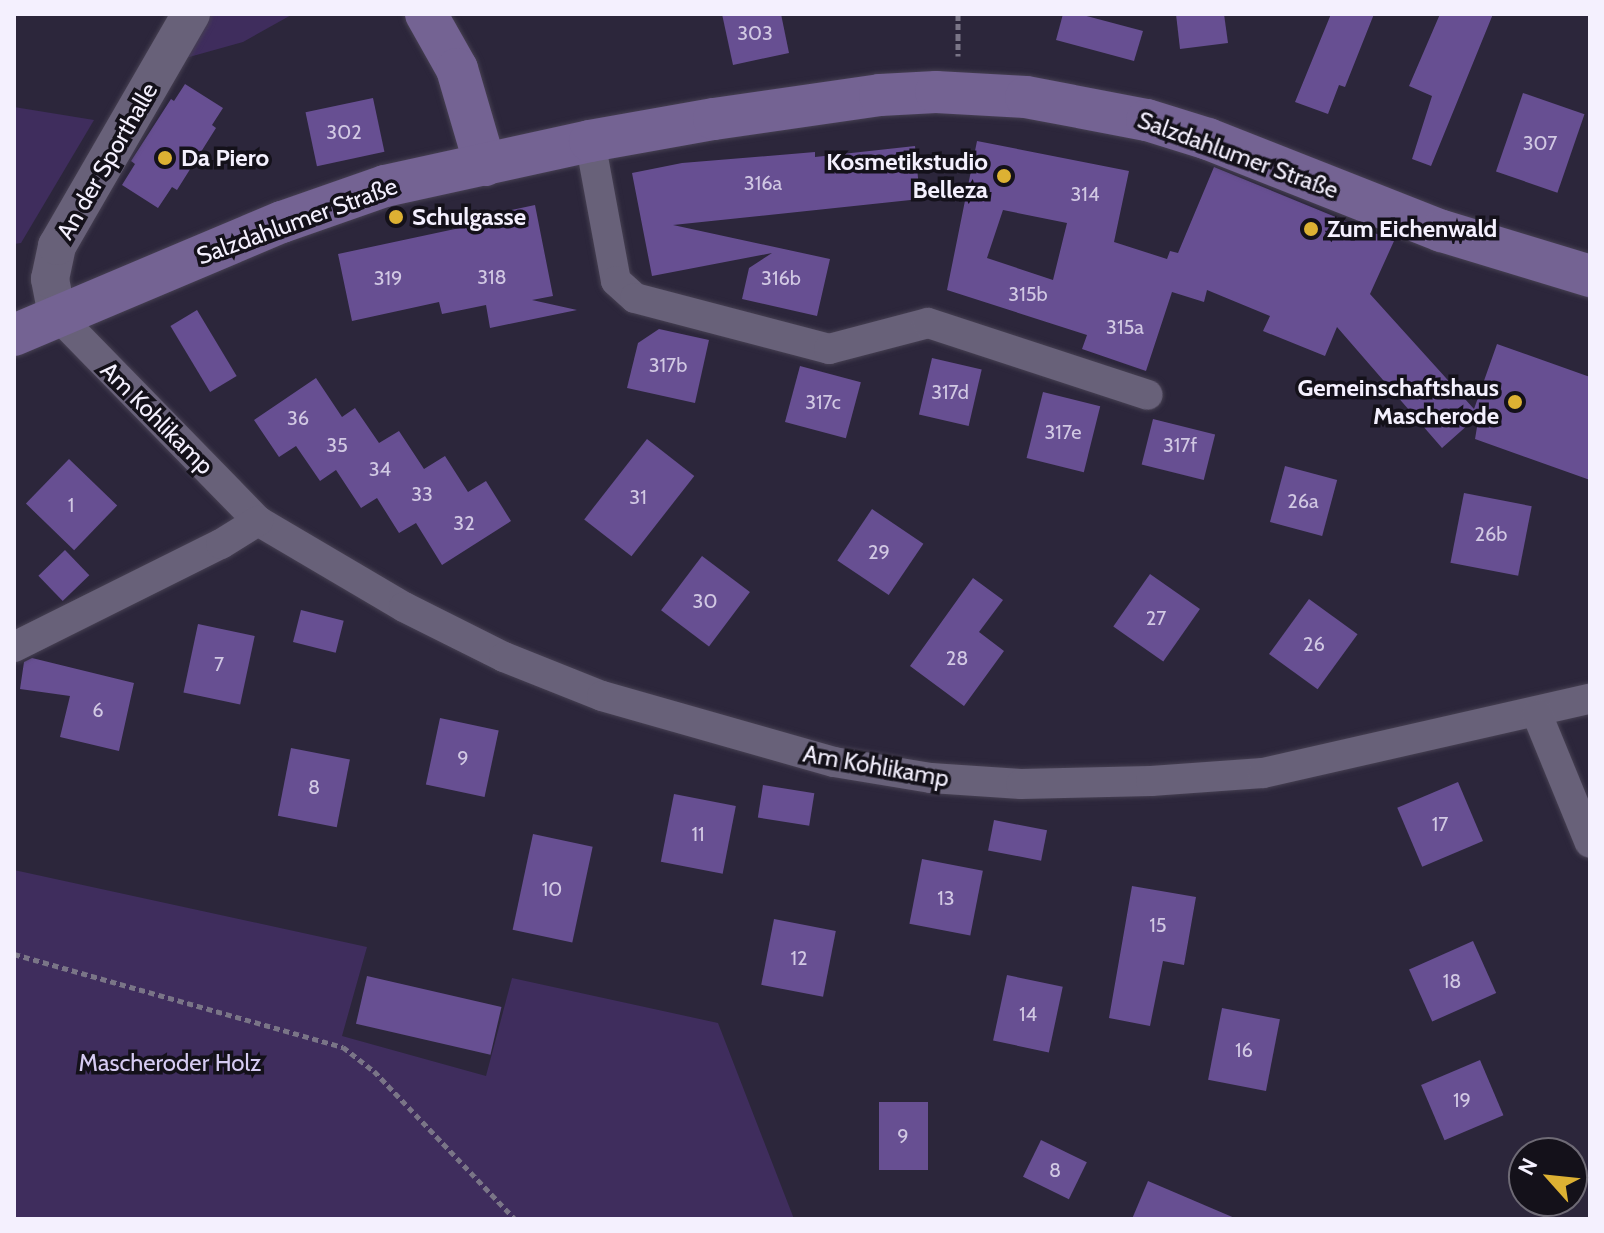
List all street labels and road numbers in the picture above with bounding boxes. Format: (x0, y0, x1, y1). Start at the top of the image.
street label: An der Sporthalle (50, 77, 164, 245)
street label: Salzdahlumer Straße (1134, 105, 1342, 205)
street label: Salzdahlumer Straße (193, 171, 401, 271)
street label: Am Kohlikamp (95, 356, 219, 480)
street label: Am Kohlikamp (801, 739, 951, 793)

